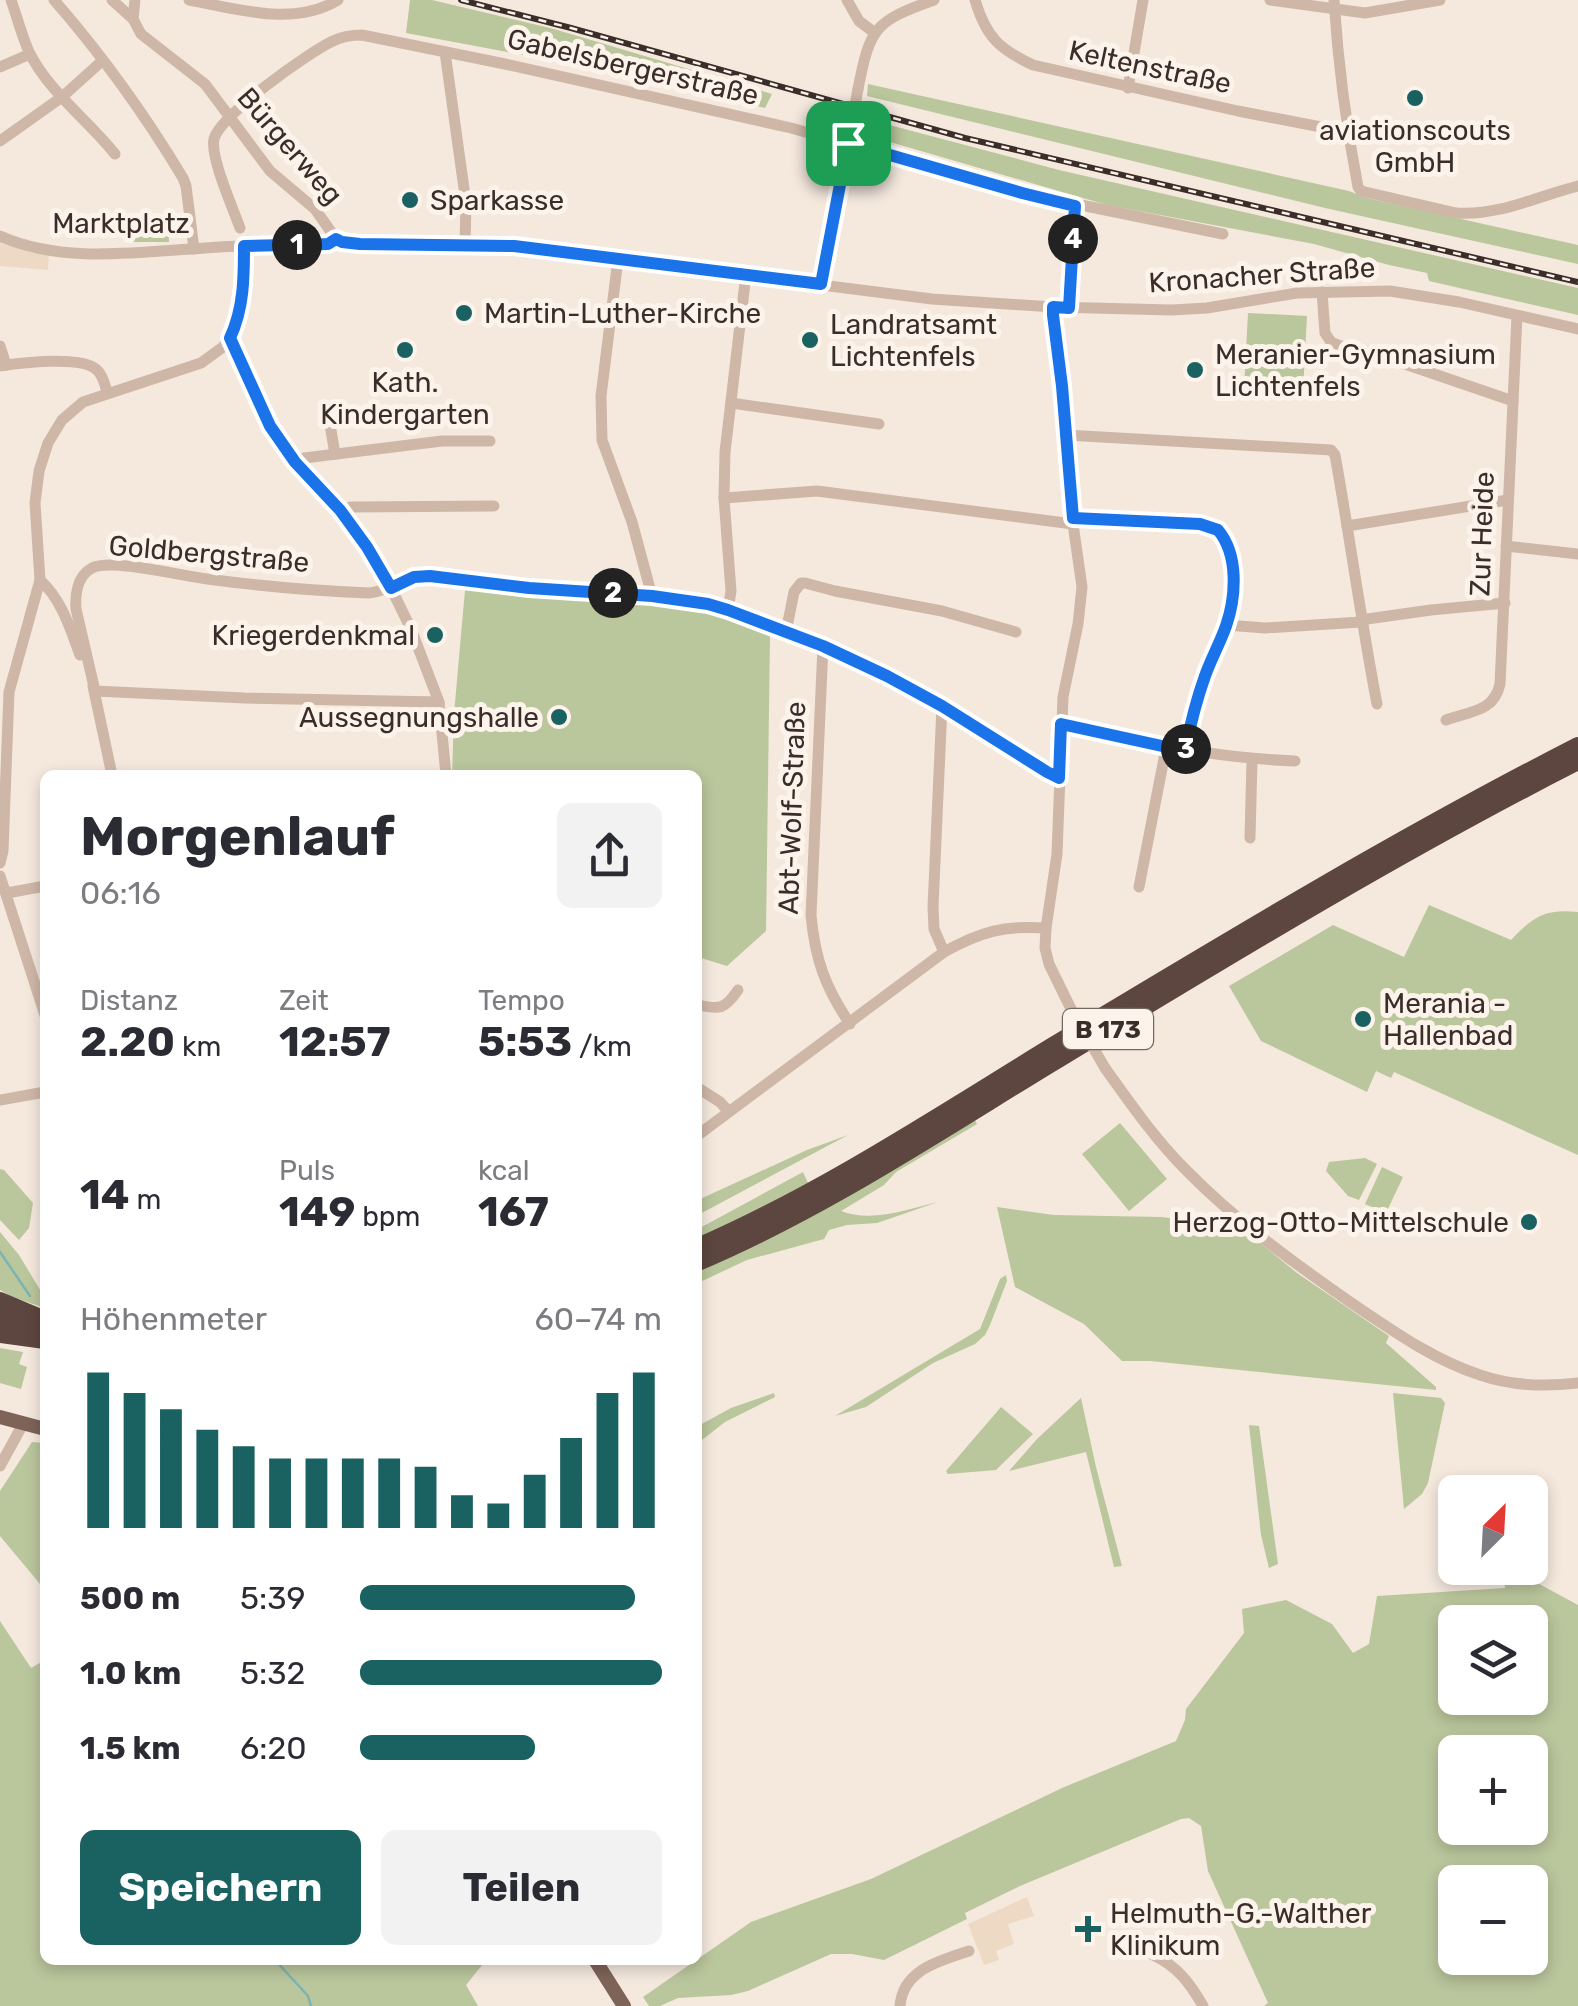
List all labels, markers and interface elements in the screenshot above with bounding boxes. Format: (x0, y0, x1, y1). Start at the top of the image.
street label: Gabelsbergerstraße (504, 22, 762, 112)
street label: Keltenstraße (1066, 34, 1234, 100)
street label: Bürgerweg (231, 81, 349, 211)
marker: aviationscouts GmbH (1404, 87, 1426, 109)
pin (806, 101, 891, 186)
place label: aviationscouts GmbH (1319, 114, 1511, 179)
icon: arrive (821, 116, 876, 171)
place label: Sparkasse (430, 184, 564, 217)
marker: Sparkasse (399, 189, 421, 211)
street label: Marktplatz (52, 207, 190, 240)
pin: 4 (1048, 214, 1098, 264)
pin: 1 (272, 220, 322, 270)
text: 4 (1063, 222, 1083, 255)
text: 1 (290, 228, 304, 261)
street label: Kronacher Straße (1148, 251, 1376, 299)
place label: Martin-Luther-Kirche (484, 297, 761, 330)
marker: Martin-Luther-Kirche (453, 302, 475, 324)
place label: Landratsamt Lichtenfels (830, 308, 997, 373)
marker: Landratsamt Lichtenfels (799, 329, 821, 351)
place label: Meranier-Gymnasium Lichtenfels (1215, 338, 1496, 403)
marker: Kath. Kindergarten (394, 339, 416, 361)
marker: Meranier-Gymnasium Lichtenfels (1184, 359, 1206, 381)
place label: Kath. Kindergarten (320, 366, 490, 431)
street label: Zur Heide (1463, 471, 1501, 597)
street label: Goldbergstraße (107, 529, 311, 579)
pin: 2 (588, 568, 638, 618)
text: 2 (604, 576, 622, 609)
place label: Kriegerdenkmal (211, 619, 415, 652)
marker: Kriegerdenkmal (424, 624, 446, 646)
place label: Aussegnungshalle (299, 701, 539, 734)
street label: Abt-Wolf-Straße (772, 701, 812, 915)
marker: Aussegnungshalle (548, 706, 570, 728)
pin: 3 (1161, 724, 1211, 774)
text: 3 (1177, 732, 1195, 765)
button: share (557, 803, 662, 908)
text: Morgenlauf (80, 804, 395, 869)
text: 06:16 (80, 874, 161, 912)
text: Distanz (80, 984, 178, 1017)
text: Zeit (279, 984, 329, 1017)
text: Tempo (478, 984, 565, 1017)
place label: Merania - Hallenbad (1383, 987, 1513, 1052)
marker: Merania - Hallenbad (1352, 1008, 1374, 1030)
road number: B 173 (1063, 1009, 1153, 1049)
text: 2.20 (80, 1017, 175, 1067)
text: 12:57 (279, 1017, 391, 1067)
text: 5:53 (478, 1017, 572, 1067)
text: km (175, 1030, 221, 1063)
text: /km (572, 1030, 632, 1063)
text: Puls (279, 1154, 335, 1187)
text: kcal (478, 1154, 529, 1187)
text: 14 (80, 1170, 130, 1220)
text: m (130, 1183, 161, 1216)
text: 149 (279, 1187, 355, 1237)
text: 167 (478, 1187, 549, 1237)
text: bpm (355, 1200, 420, 1233)
place label: Herzog-Otto-Mittelschule (1172, 1206, 1509, 1239)
marker: Herzog-Otto-Mittelschule (1518, 1211, 1540, 1233)
text: Höhenmeter (80, 1300, 267, 1338)
text: 60–74 m (534, 1300, 662, 1338)
north arrow (1438, 1475, 1548, 1585)
map controls (1438, 1475, 1548, 1975)
text: 500 m (80, 1579, 180, 1617)
text: 5:39 (240, 1579, 305, 1617)
button: layers (1438, 1605, 1548, 1715)
text: 1.0 km (80, 1654, 181, 1692)
text: 5:32 (240, 1654, 305, 1692)
text: 1.5 km (80, 1729, 181, 1767)
text: 6:20 (240, 1729, 307, 1767)
button: + (1438, 1735, 1548, 1845)
button: Speichern (80, 1830, 361, 1945)
button: Teilen (381, 1830, 662, 1945)
button: − (1438, 1865, 1548, 1975)
place label: Helmuth-G.-Walther Klinikum (1110, 1897, 1372, 1962)
marker: Helmuth-G.-Walther Klinikum (1075, 1916, 1101, 1942)

